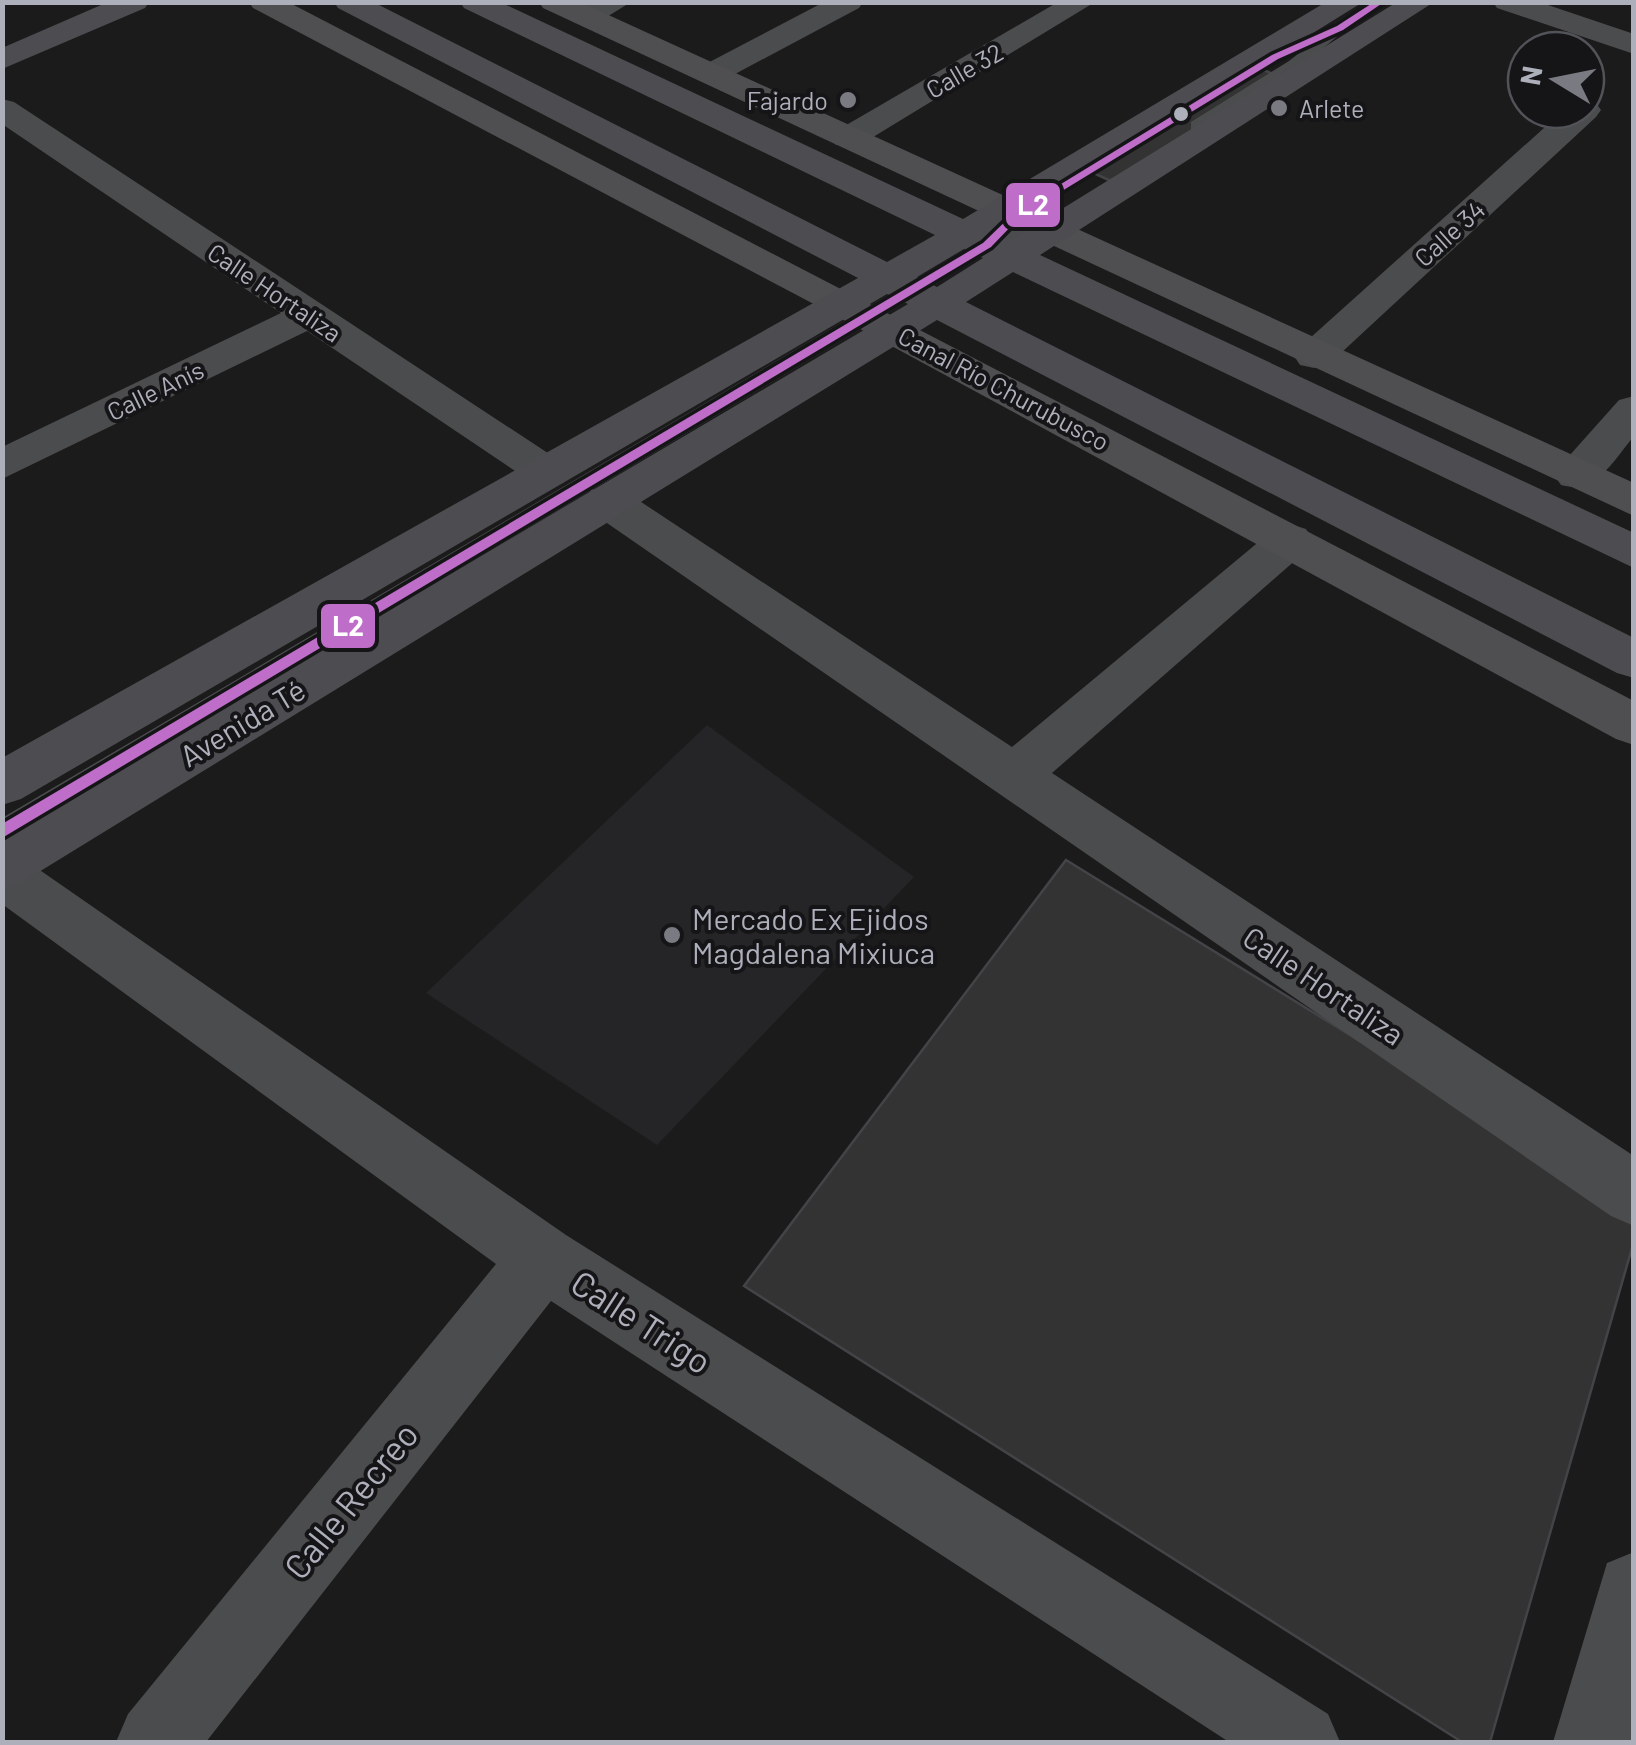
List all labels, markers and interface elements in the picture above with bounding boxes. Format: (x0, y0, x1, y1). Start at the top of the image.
north arrow (1506, 30, 1606, 130)
street label: Calle 32 (920, 36, 1008, 104)
text: N (1512, 63, 1549, 88)
place label: Fajardo (747, 85, 828, 115)
marker: Fajardo (837, 89, 859, 111)
place label: Arlete (1299, 93, 1364, 123)
marker: Arlete (1268, 97, 1290, 119)
unlabelled marker (1171, 104, 1191, 124)
line badge: L2 (1004, 181, 1062, 229)
text: L2 (1017, 187, 1049, 221)
street label: Calle 34 (1408, 194, 1490, 272)
street label: Calle Hortaliza (202, 236, 348, 348)
street label: Canal Río Churubusco (894, 320, 1114, 456)
street label: Calle Anís (102, 354, 208, 426)
line badge: L2 (319, 602, 377, 650)
text: L2 (332, 608, 364, 642)
street label: Avenida Té (173, 671, 311, 773)
place label: Mercado Ex Ejidos Magdalena Mixiuca (692, 900, 935, 970)
street label: Calle Hortaliza (1237, 918, 1411, 1052)
marker: Mercado Ex Ejidos Magdalena Mixiuca (661, 924, 683, 946)
street label: Calle Trigo (564, 1260, 720, 1382)
street label: Calle Recreo (274, 1413, 426, 1587)

